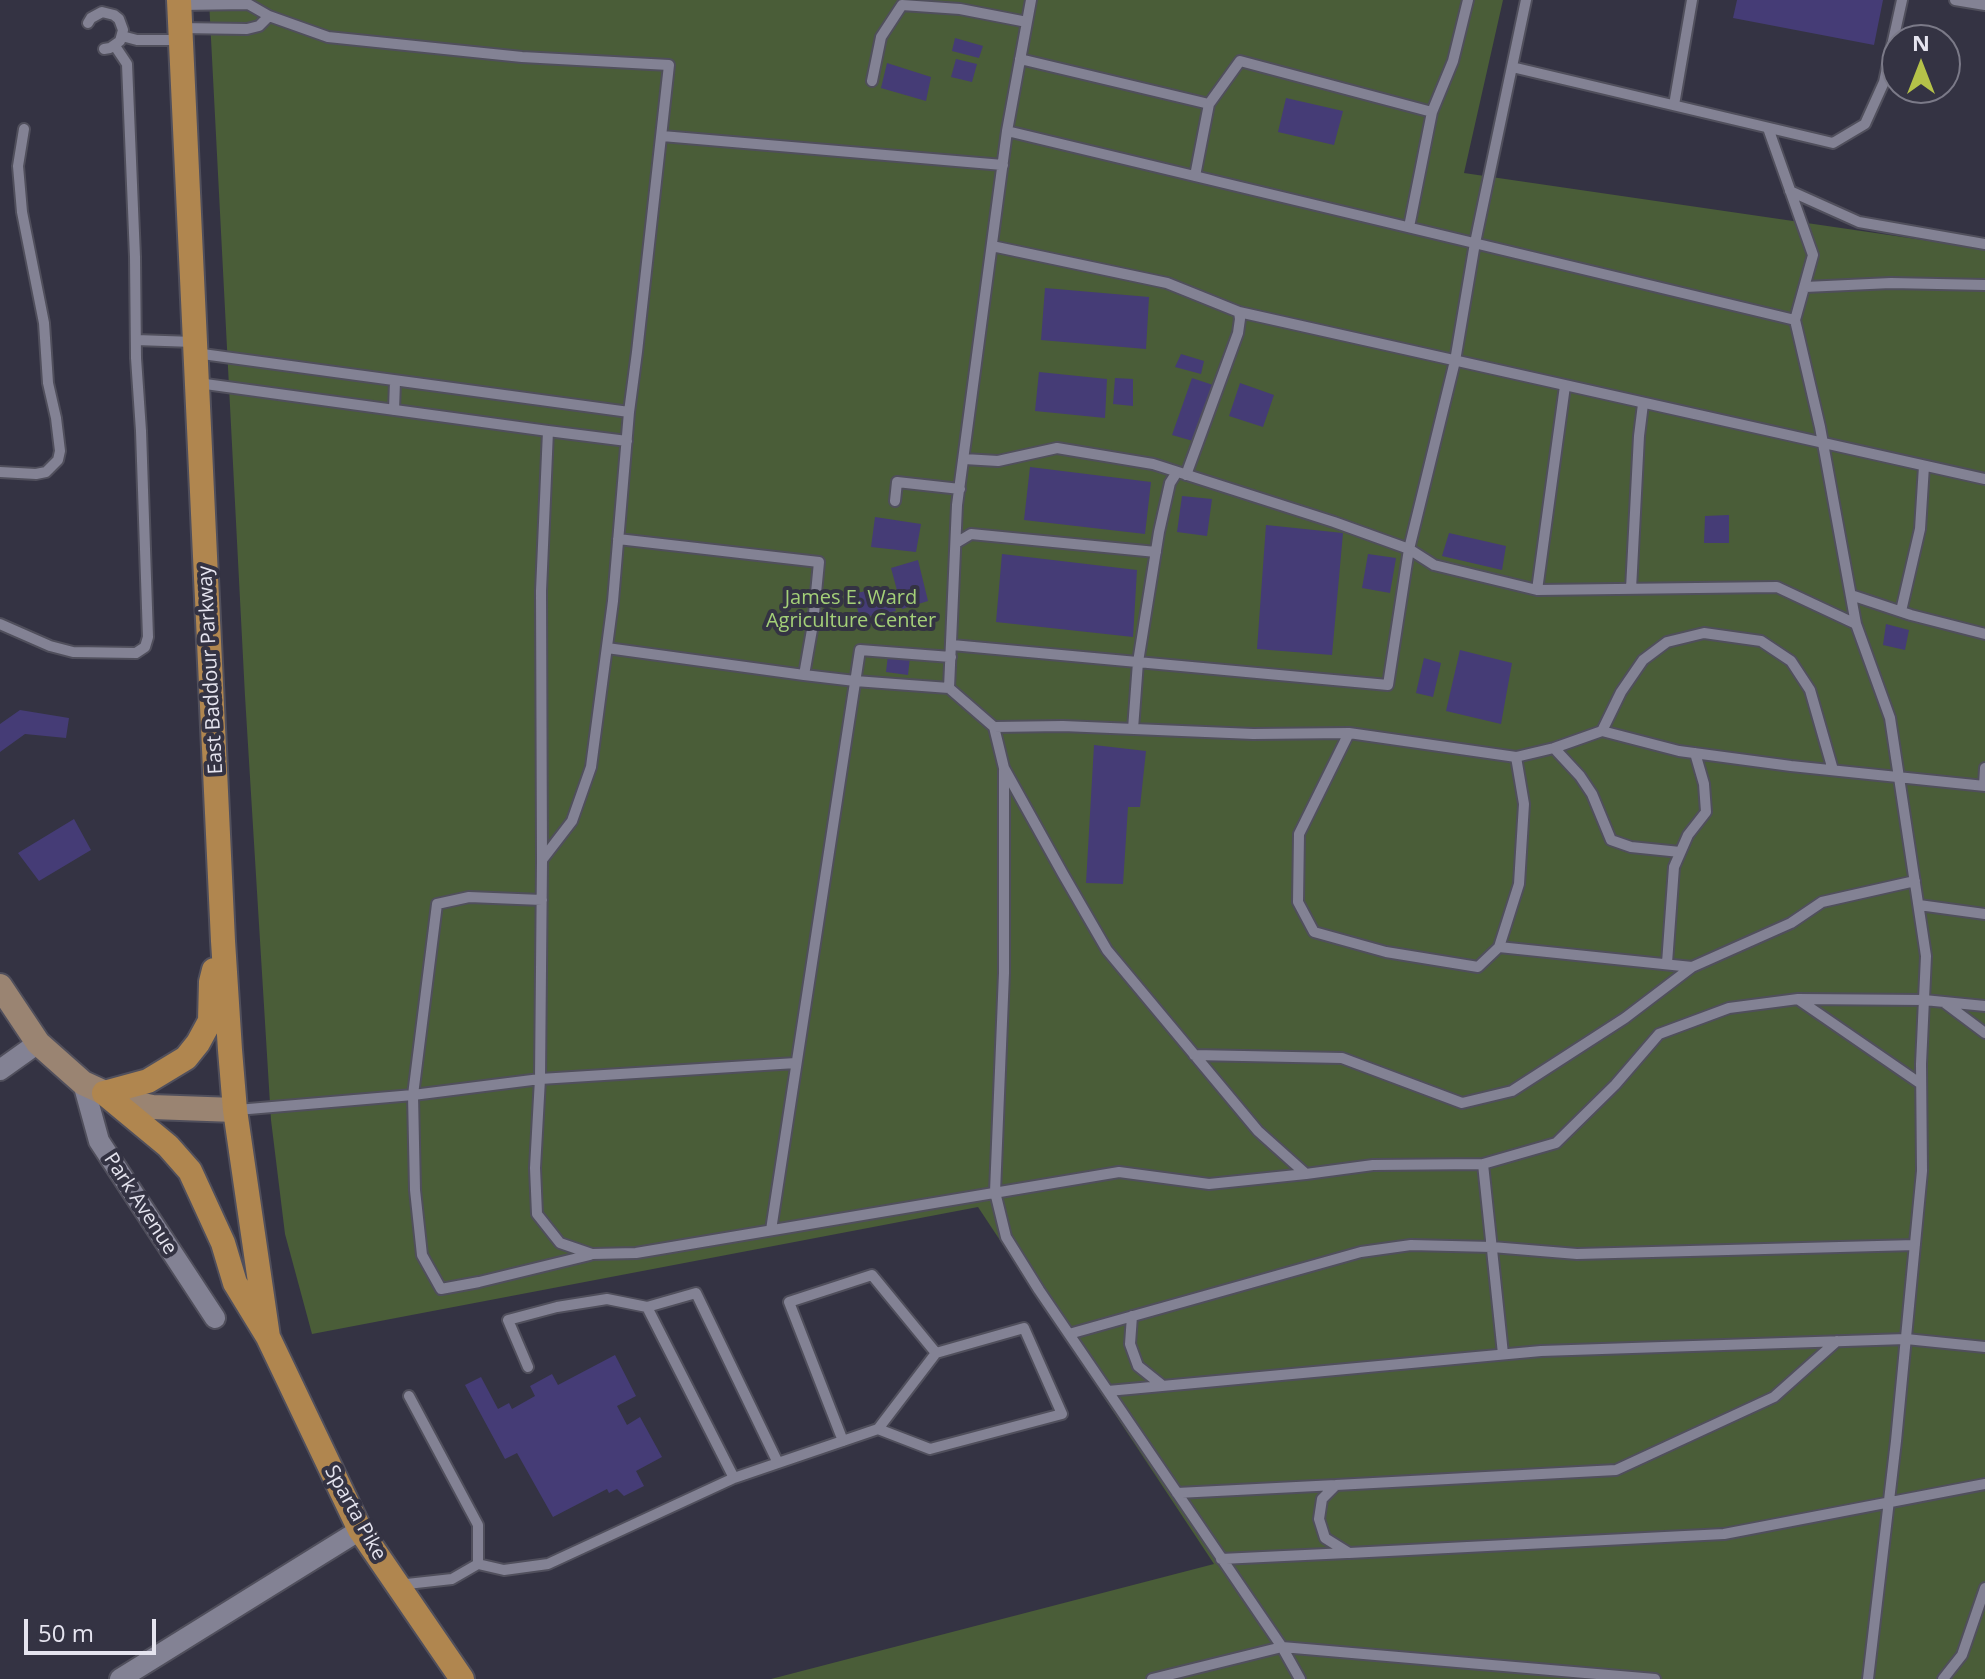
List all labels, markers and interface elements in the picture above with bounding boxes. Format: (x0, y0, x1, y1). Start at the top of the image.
north arrow (1881, 24, 1961, 104)
text: N (1912, 27, 1930, 57)
street label: East Baddour Parkway (194, 565, 228, 775)
park label: James E. Ward Agriculture Center (766, 586, 936, 633)
street label: Park Avenue (98, 1149, 182, 1259)
street label: Sparta Pike (319, 1461, 391, 1565)
scale bar (28, 1603, 160, 1653)
text: 50 m (38, 1616, 94, 1649)

